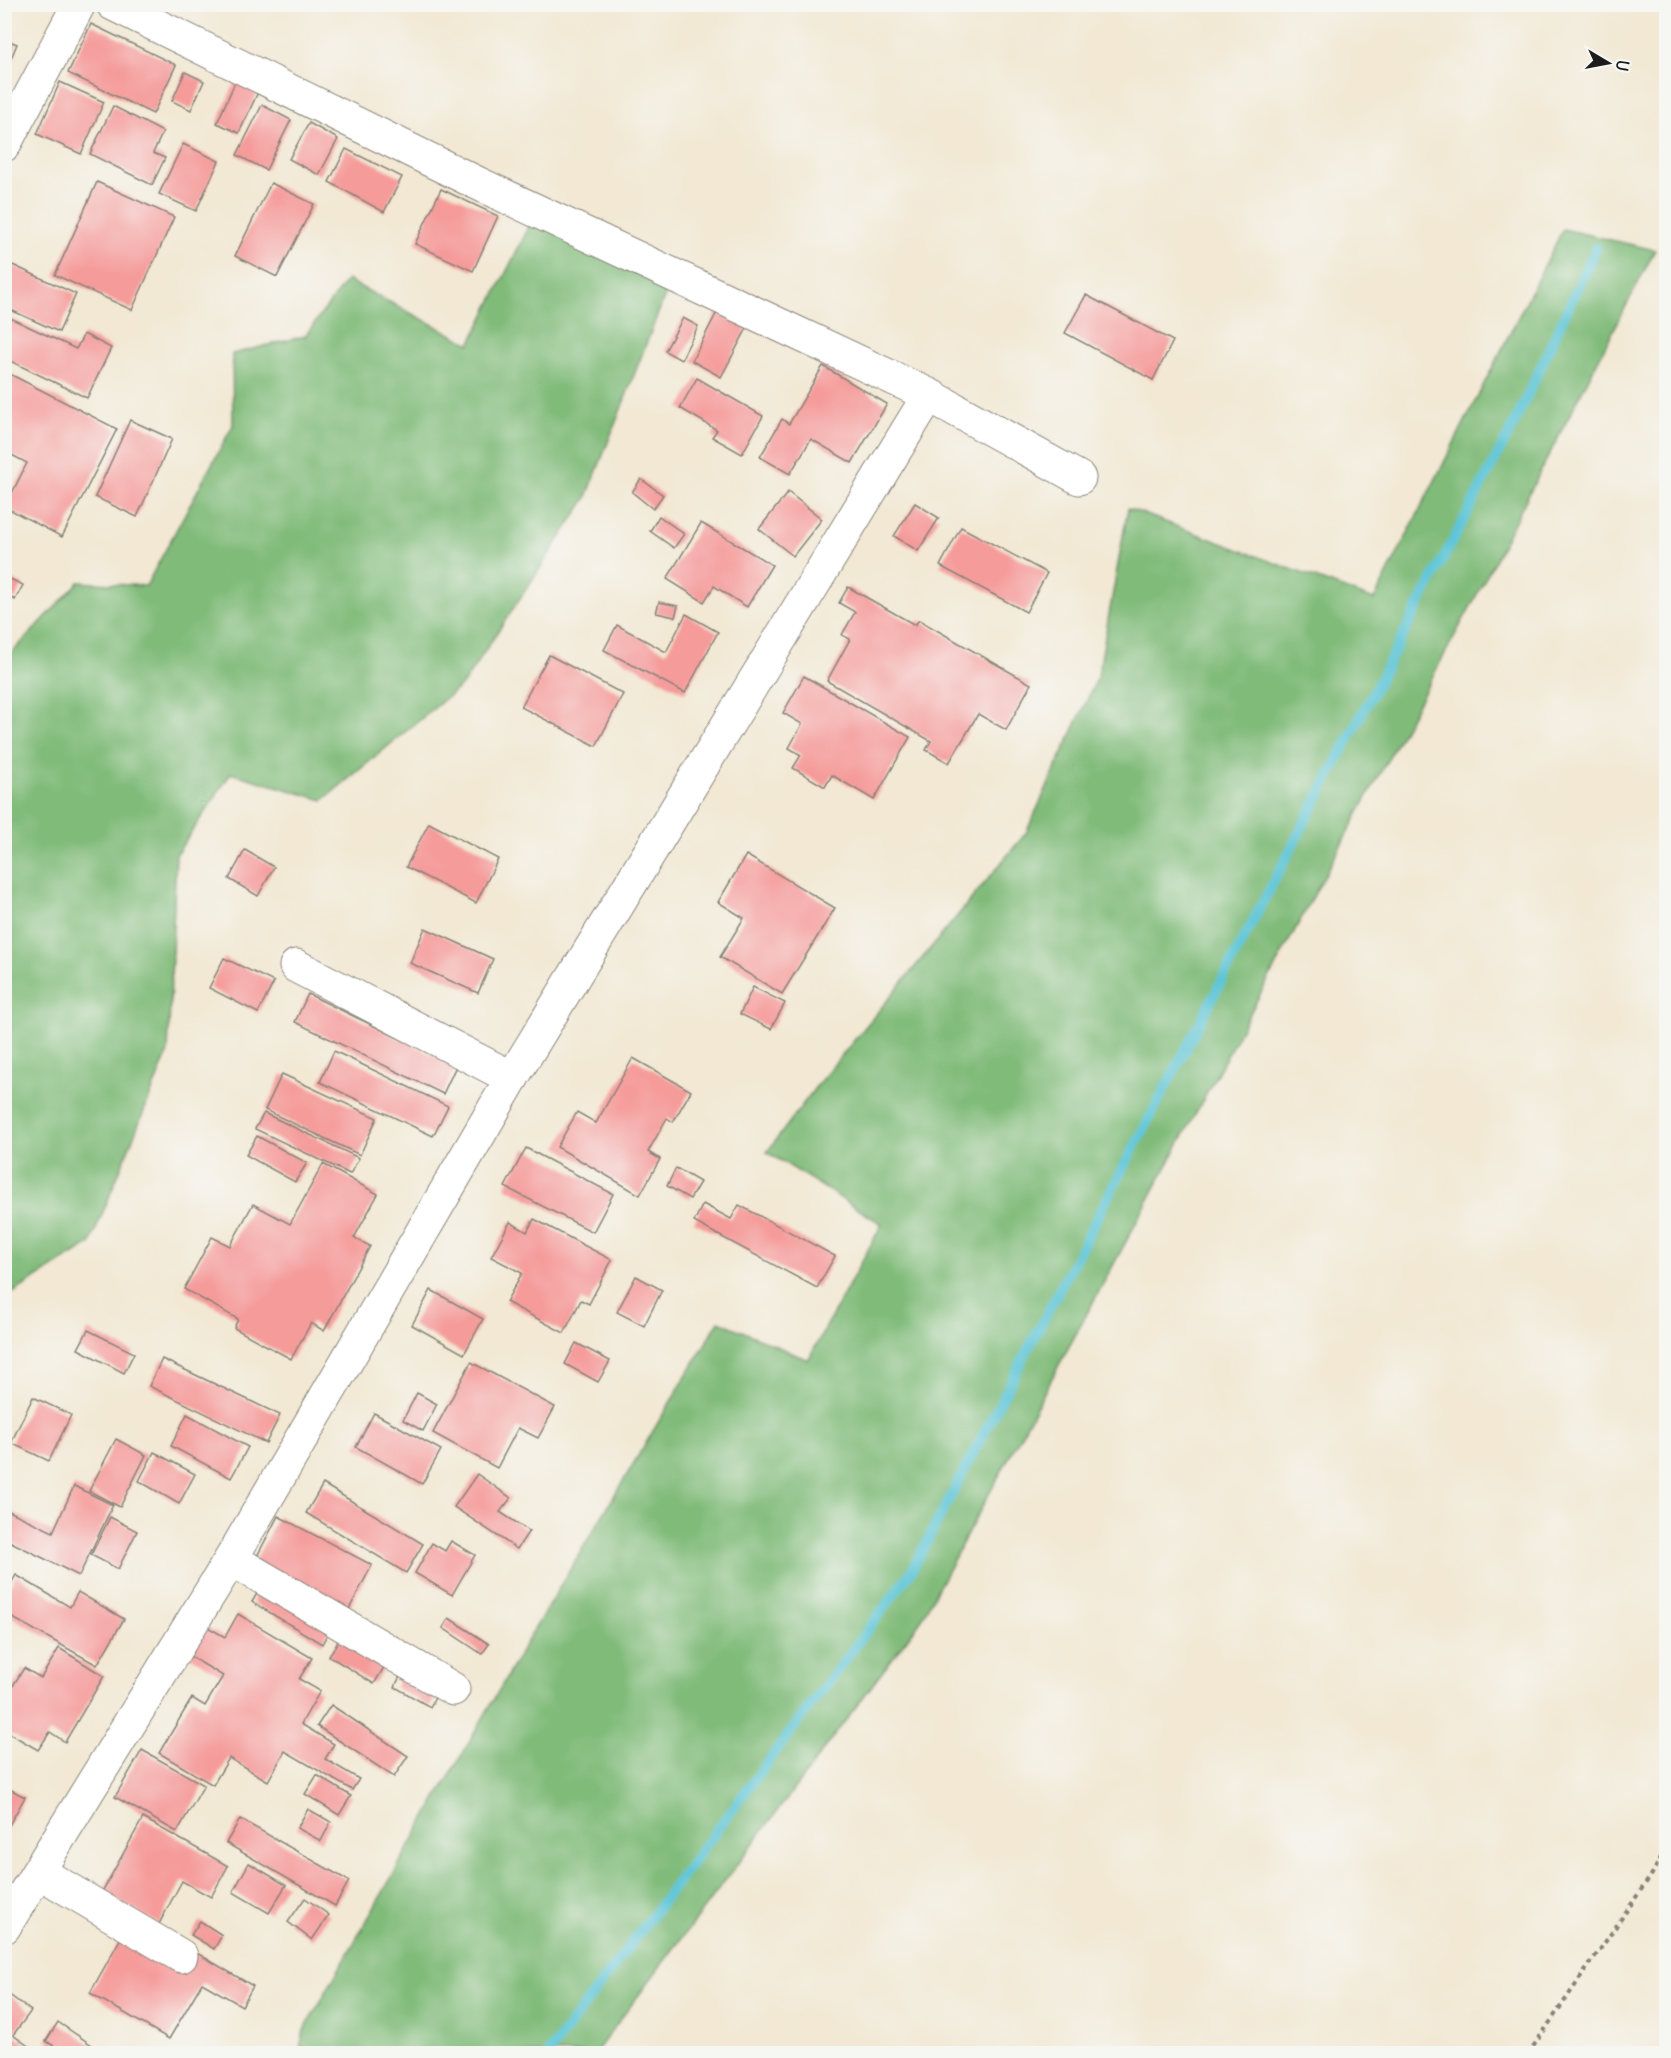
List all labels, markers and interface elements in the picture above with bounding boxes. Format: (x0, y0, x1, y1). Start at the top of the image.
north arrow (1578, 33, 1638, 93)
text: U (1612, 58, 1634, 73)

